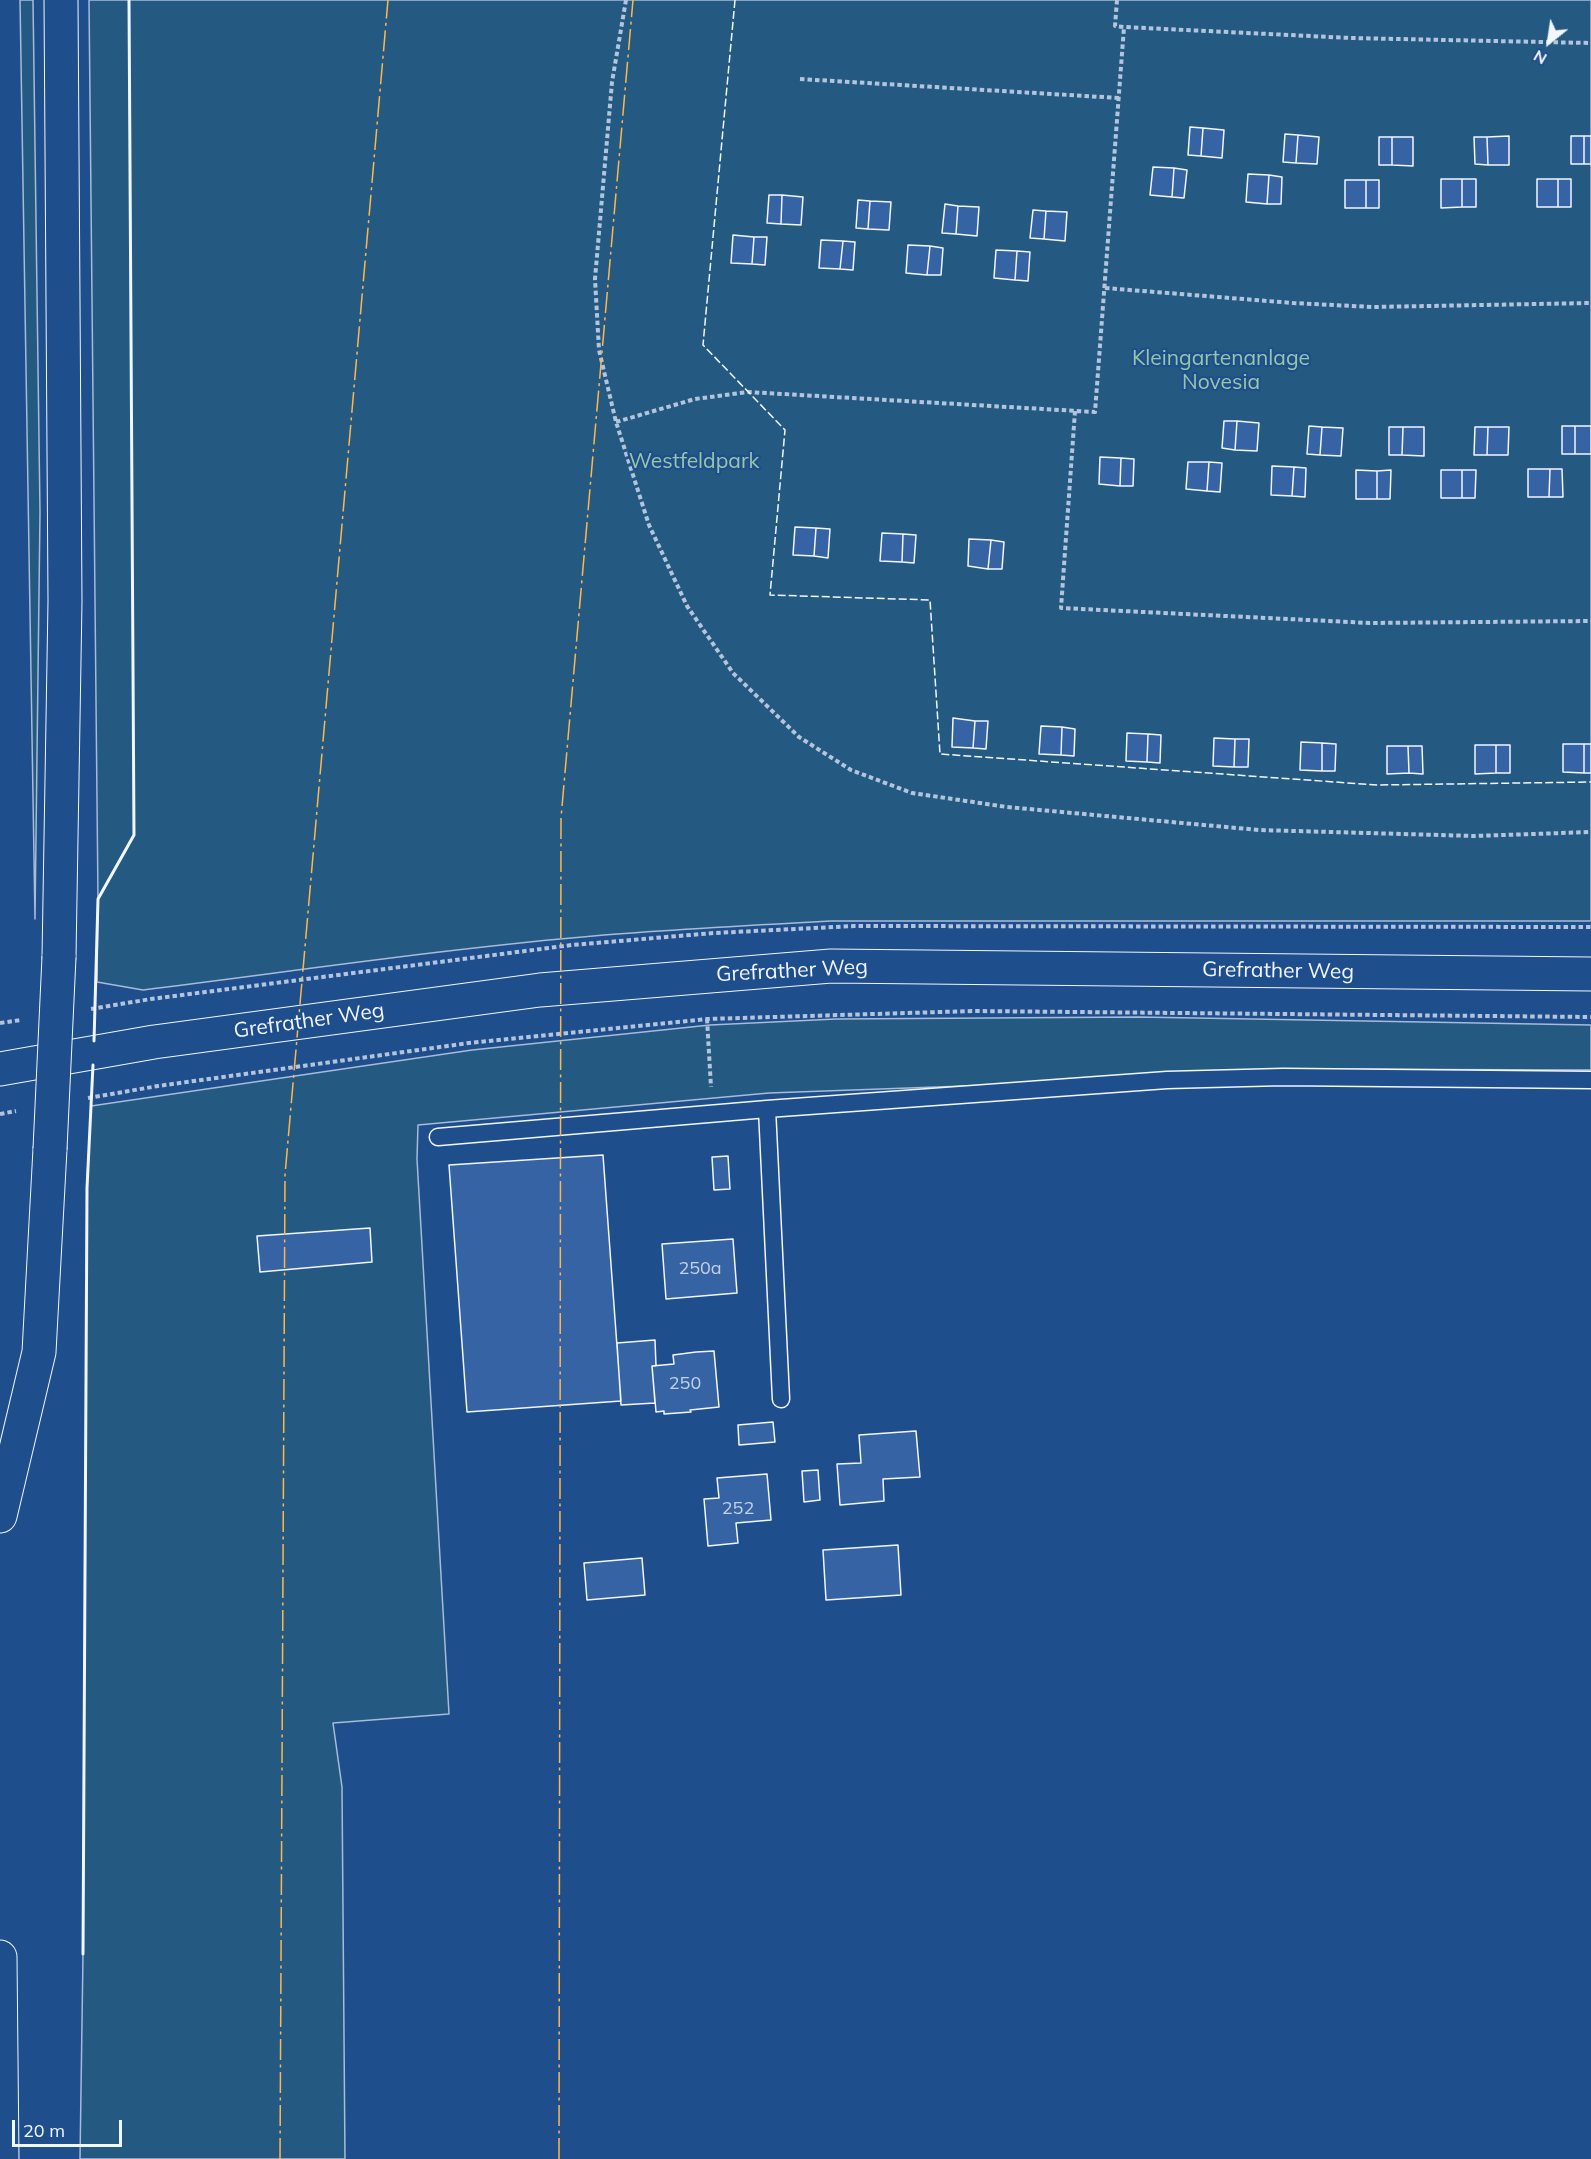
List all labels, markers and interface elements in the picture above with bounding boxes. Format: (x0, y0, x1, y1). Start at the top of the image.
north arrow (1519, 12, 1579, 72)
text: N (1530, 46, 1550, 69)
park label: Kleingartenanlage Novesia (1132, 346, 1310, 396)
park label: Westfeldpark (629, 449, 759, 475)
street label: Grefrather Weg (716, 954, 868, 988)
street label: Grefrather Weg (1202, 957, 1354, 985)
street label: Grefrather Weg (232, 998, 386, 1044)
house number: 250a (678, 1258, 722, 1280)
house number: 250 (669, 1373, 701, 1395)
house number: 252 (722, 1498, 754, 1520)
scale bar (15, 2108, 124, 2146)
text: 20 m (23, 2119, 65, 2142)

